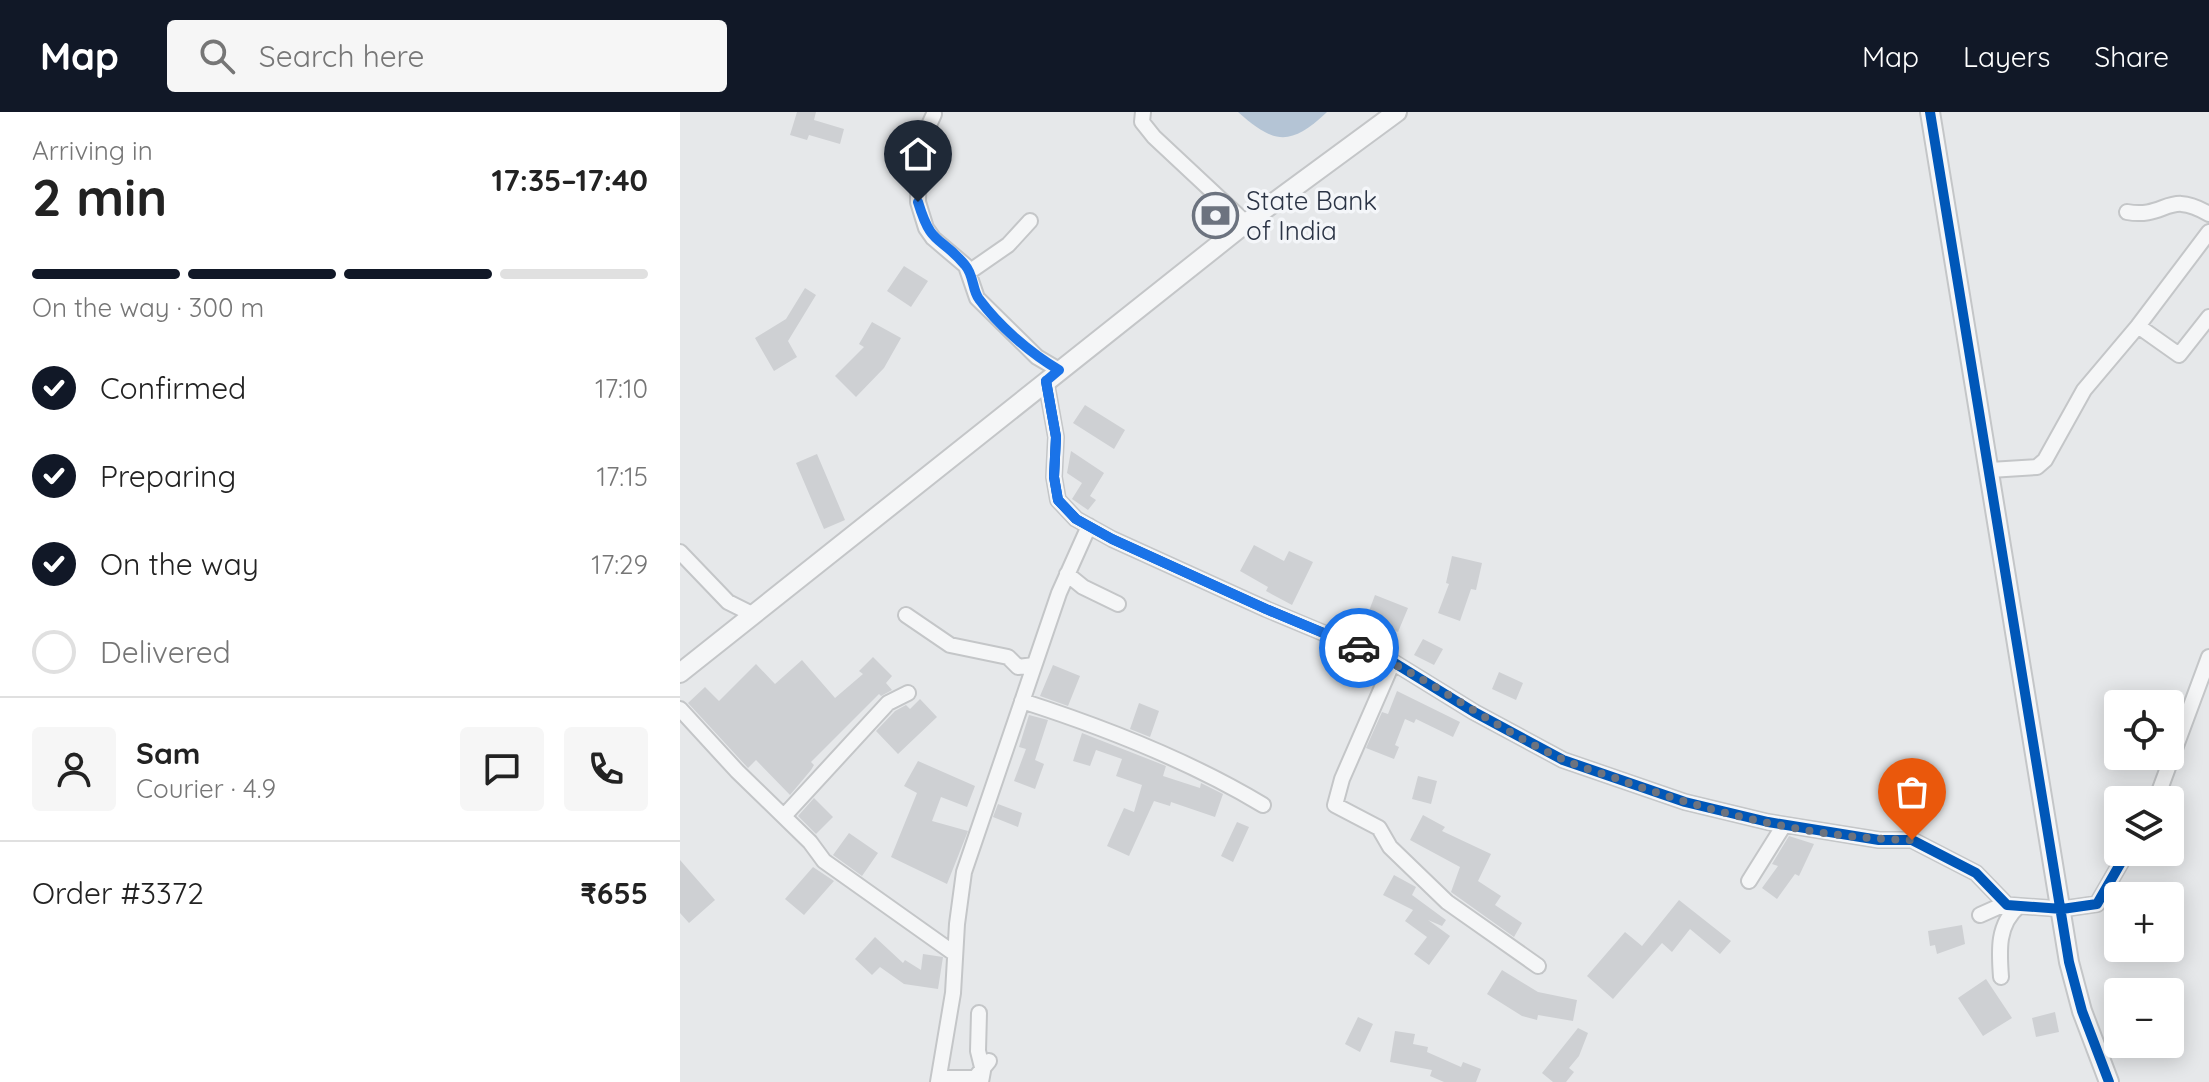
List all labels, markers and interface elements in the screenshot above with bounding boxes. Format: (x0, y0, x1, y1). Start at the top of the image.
search box (167, 20, 727, 92)
text: Map (40, 32, 119, 80)
icon: search (195, 34, 239, 78)
text: Search here (259, 37, 424, 75)
text: Map (1862, 39, 1919, 74)
text: Layers (1963, 39, 2050, 74)
text: Share (2094, 39, 2169, 74)
pin (884, 120, 952, 202)
icon: home (896, 132, 940, 176)
text: Arriving in (32, 134, 153, 167)
text: 17:35–17:40 (492, 161, 648, 199)
text: 2 min (32, 164, 167, 229)
place label: State Bank of India (1246, 184, 1377, 247)
bank icon: State Bank of India (1191, 192, 1239, 240)
text: On the way · 300 m (32, 291, 264, 324)
icon: check (32, 366, 76, 410)
text: Confirmed (100, 369, 246, 407)
text: 17:10 (595, 372, 648, 405)
icon: check (32, 454, 76, 498)
text: Preparing (100, 457, 236, 495)
text: 17:15 (596, 460, 648, 493)
icon: check (32, 542, 76, 586)
text: On the way (100, 545, 259, 583)
text: 17:29 (591, 548, 648, 581)
courier (1319, 608, 1399, 688)
icon: car (1337, 626, 1381, 670)
text: Delivered (100, 633, 231, 671)
map controls (2104, 690, 2184, 1058)
button: locate (2104, 690, 2184, 770)
button: person (32, 727, 116, 811)
button: chat (460, 727, 544, 811)
button: phone (564, 727, 648, 811)
text: Sam (136, 734, 200, 772)
pin (1878, 758, 1946, 840)
icon: bag (1890, 770, 1934, 814)
text: Courier · 4.9 (136, 772, 276, 805)
button: layers (2104, 786, 2184, 866)
text: Order #3372 (32, 874, 204, 912)
text: ₹655 (580, 874, 648, 912)
button: + (2104, 882, 2184, 962)
button: − (2104, 978, 2184, 1058)

